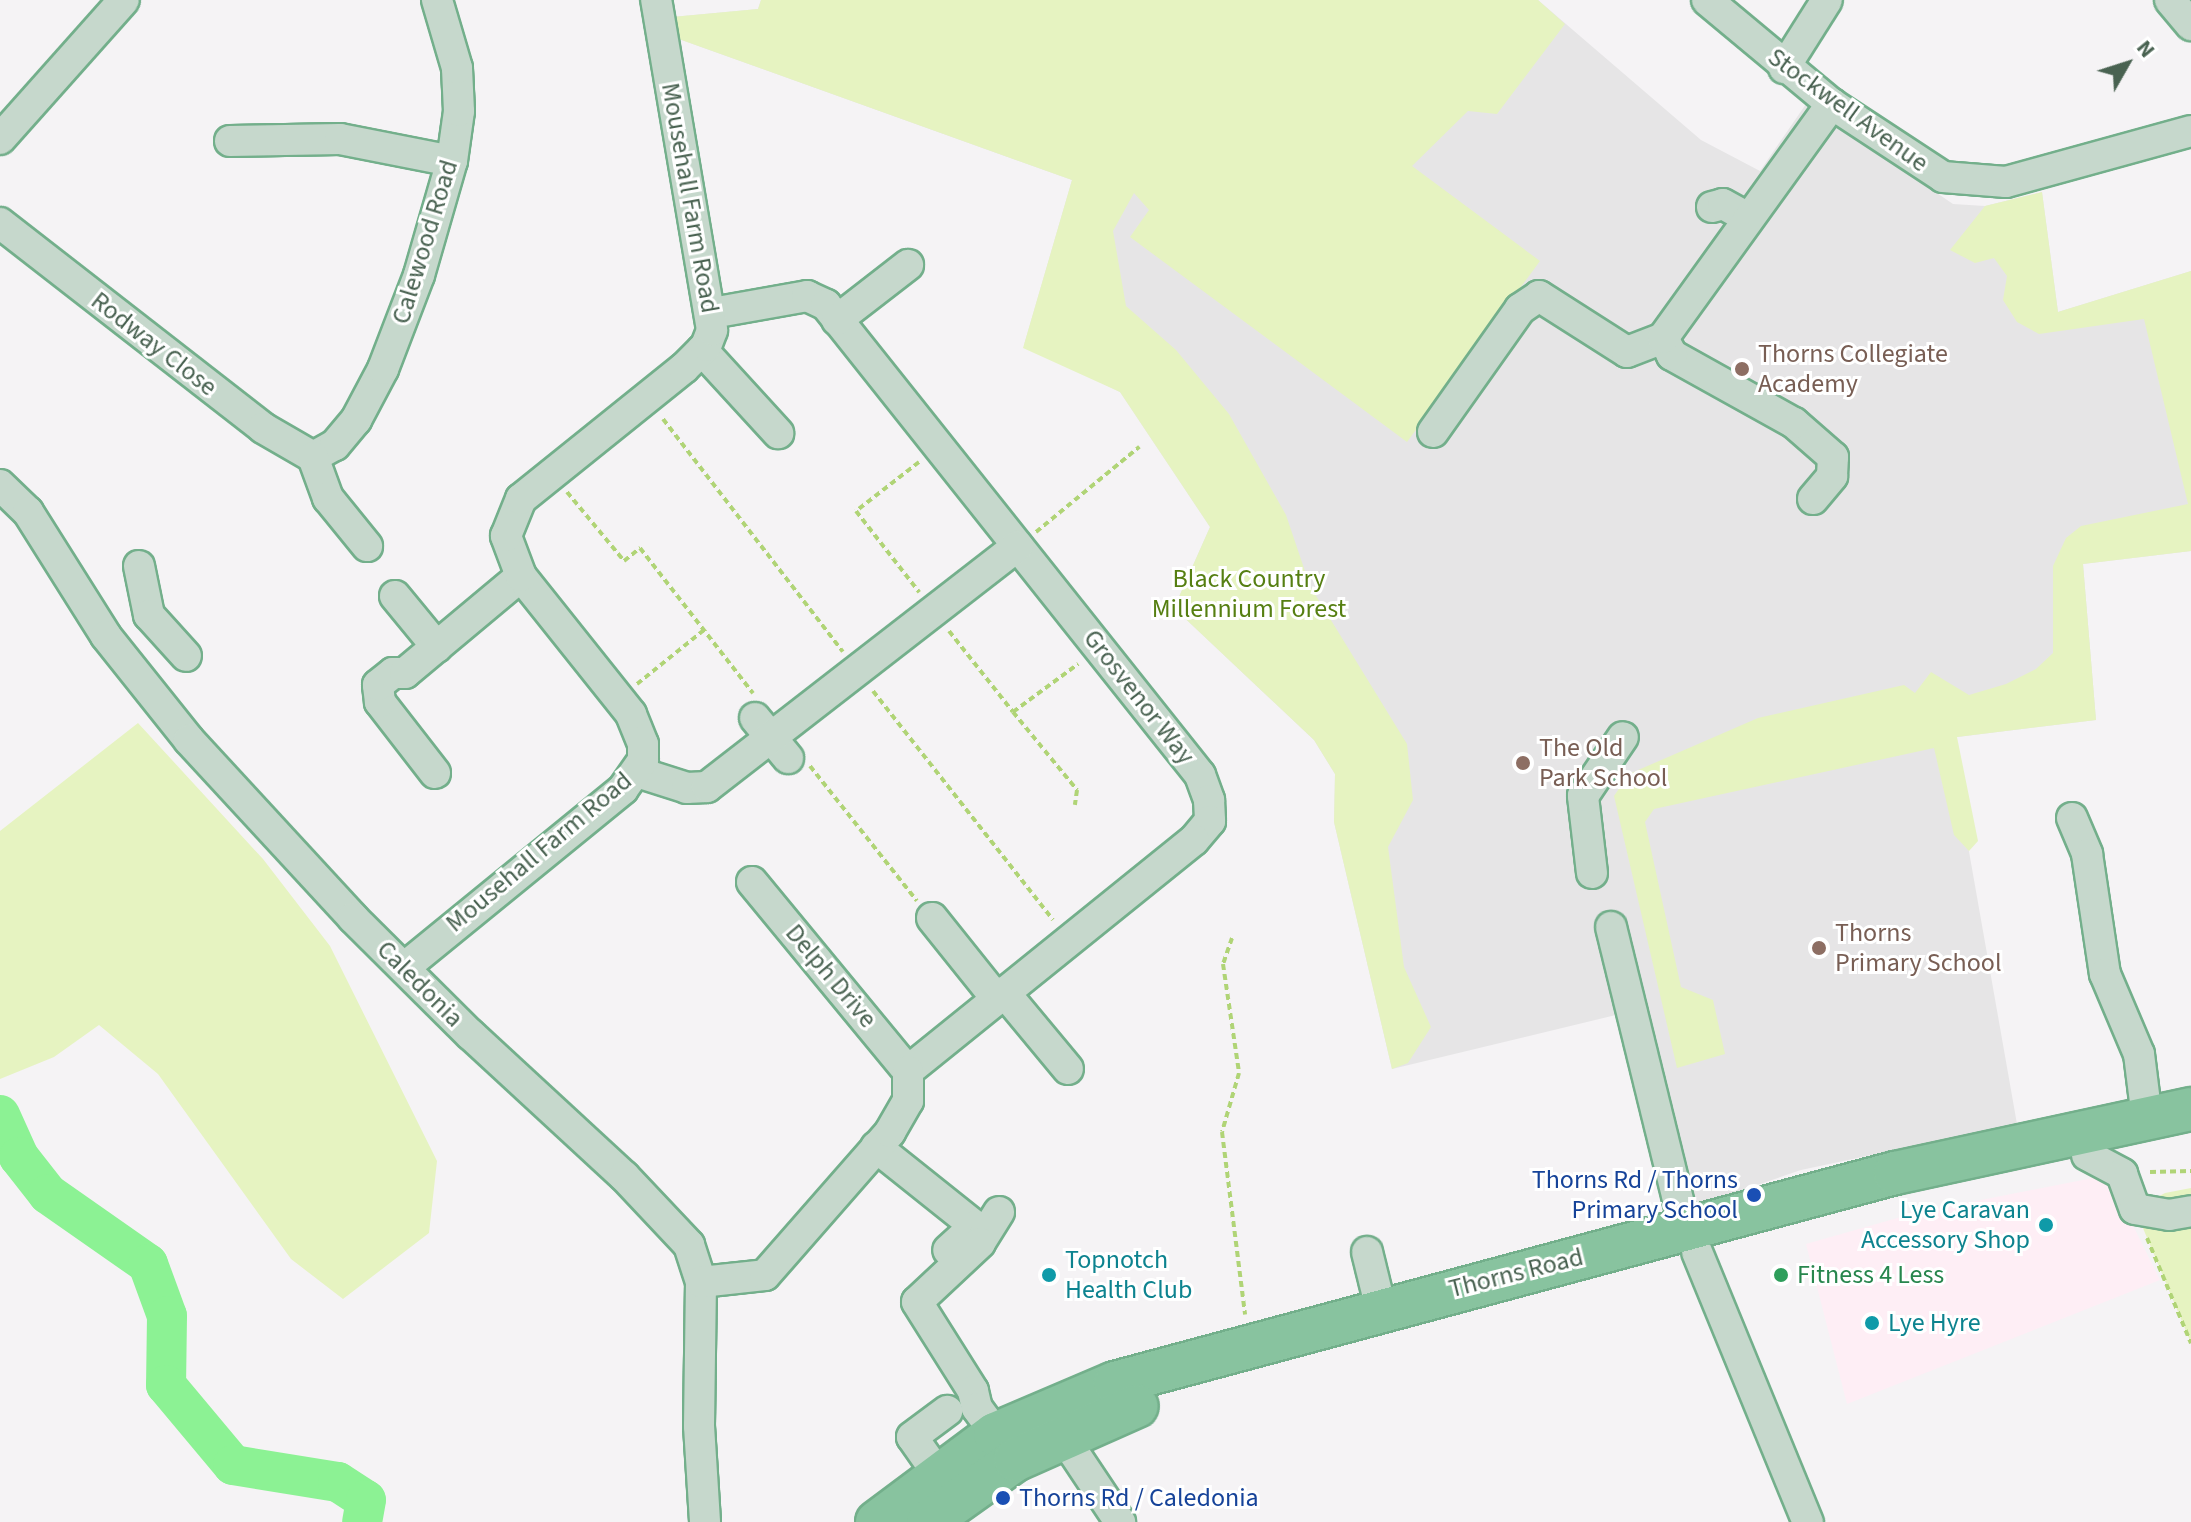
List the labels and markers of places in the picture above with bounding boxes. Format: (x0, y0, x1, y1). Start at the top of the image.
place label: Thorns Collegiate Academy (1758, 338, 1948, 400)
marker: Thorns Collegiate Academy (1733, 360, 1751, 378)
place label: The Old Park School (1539, 732, 1668, 794)
marker: The Old Park School (1514, 754, 1532, 772)
place label: Thorns Primary School (1835, 917, 2002, 978)
marker: Thorns Primary School (1810, 939, 1828, 957)
place label: Thorns Rd / Thorns Primary School (1532, 1164, 1738, 1226)
marker: Thorns Rd / Thorns Primary School (1745, 1186, 1763, 1204)
place label: Lye Caravan Accessory Shop (1861, 1194, 2030, 1256)
marker: Lye Caravan Accessory Shop (2037, 1216, 2055, 1234)
place label: Topnotch Health Club (1065, 1244, 1192, 1306)
place label: Fitness 4 Less (1797, 1259, 1944, 1291)
marker: Topnotch Health Club (1040, 1266, 1058, 1284)
marker: Fitness 4 Less (1772, 1266, 1790, 1284)
place label: Lye Hyre (1888, 1307, 1981, 1339)
marker: Lye Hyre (1863, 1314, 1881, 1332)
place label: Thorns Rd / Caledonia (1019, 1482, 1259, 1514)
marker: Thorns Rd / Caledonia (994, 1489, 1012, 1507)

